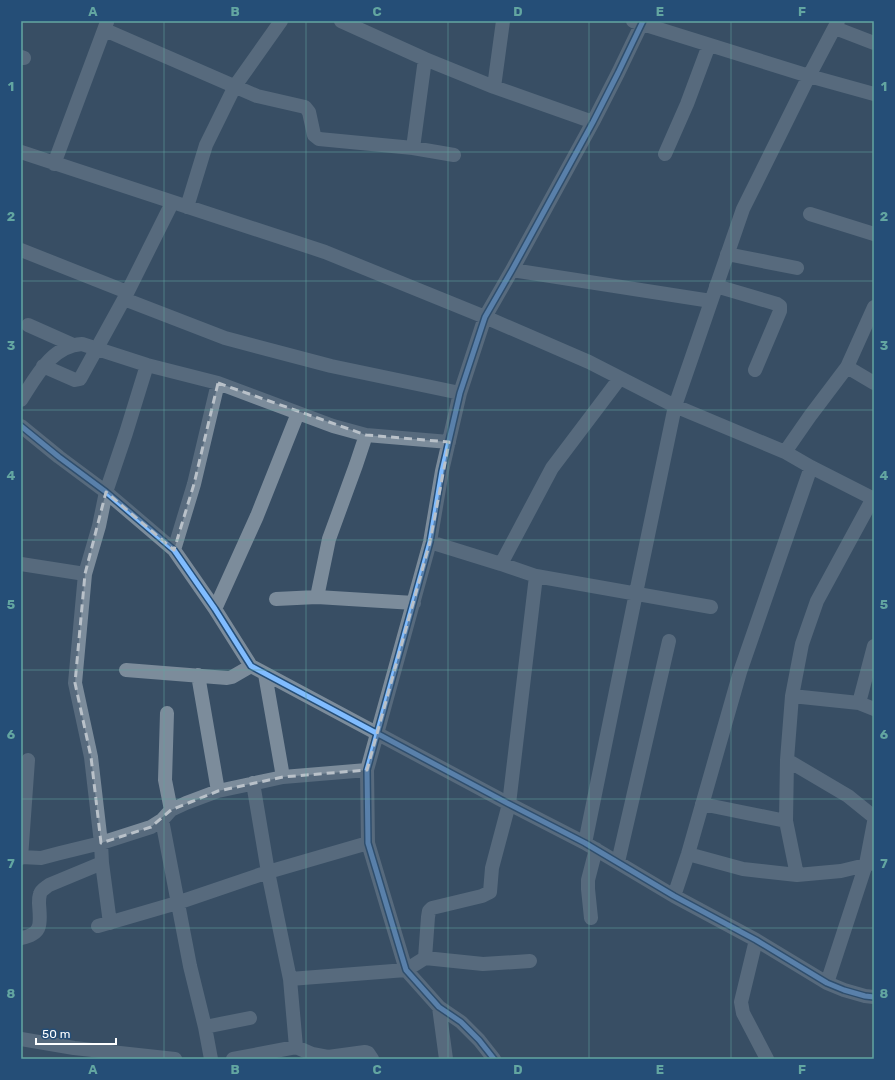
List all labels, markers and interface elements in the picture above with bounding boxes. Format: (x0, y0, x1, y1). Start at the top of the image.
text: A (88, 4, 98, 19)
text: B (230, 4, 240, 19)
text: C (372, 4, 382, 19)
text: D (513, 4, 523, 19)
text: E (656, 4, 664, 19)
text: F (798, 4, 806, 19)
text: 1 (8, 79, 14, 94)
text: 1 (881, 79, 887, 94)
text: 2 (7, 209, 15, 224)
text: 2 (880, 209, 888, 224)
text: 3 (7, 338, 16, 353)
text: 3 (880, 338, 889, 353)
text: 4 (7, 468, 16, 483)
text: 4 (880, 468, 889, 483)
text: 5 (7, 597, 15, 612)
text: 5 (880, 597, 888, 612)
text: 6 (7, 727, 16, 742)
text: 6 (880, 727, 889, 742)
text: 7 (7, 856, 15, 871)
text: 7 (880, 856, 888, 871)
text: 8 (7, 986, 16, 1001)
text: 8 (880, 986, 889, 1001)
scale bar (36, 1020, 116, 1046)
text: 50 m (42, 1027, 70, 1041)
text: A (88, 1062, 98, 1077)
text: B (230, 1062, 240, 1077)
text: C (372, 1062, 382, 1077)
text: D (513, 1062, 523, 1077)
text: E (656, 1062, 664, 1077)
text: F (798, 1062, 806, 1077)

